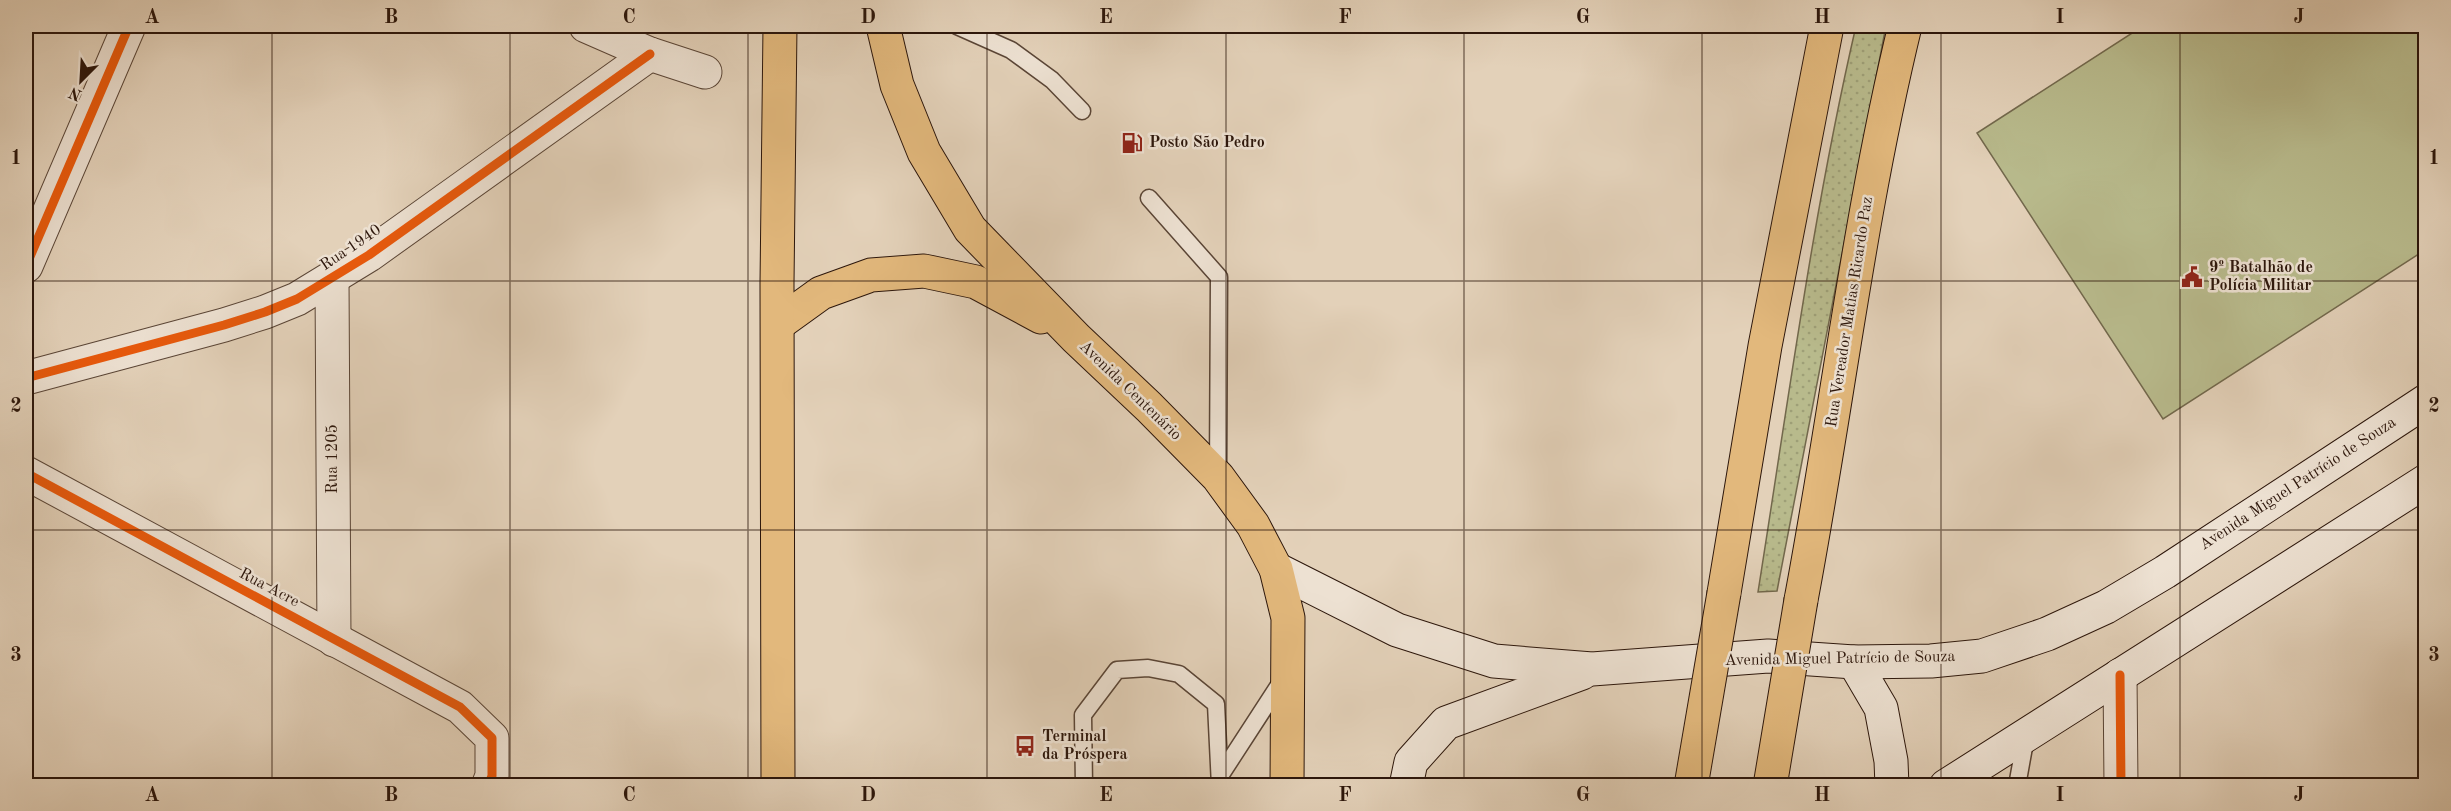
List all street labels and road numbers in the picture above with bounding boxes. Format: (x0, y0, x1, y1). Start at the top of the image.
street label: Rua Vereador Matias Ricardo Paz (1824, 195, 1876, 429)
street label: Rua 1940 (318, 222, 384, 274)
street label: Avenida Centenário (1076, 338, 1184, 444)
street label: Avenida Miguel Patrício de Souza (2197, 414, 2399, 554)
street label: Rua 1205 (325, 424, 341, 494)
street label: Rua Acre (236, 566, 302, 610)
street label: Avenida Miguel Patrício de Souza (1724, 649, 1956, 669)

